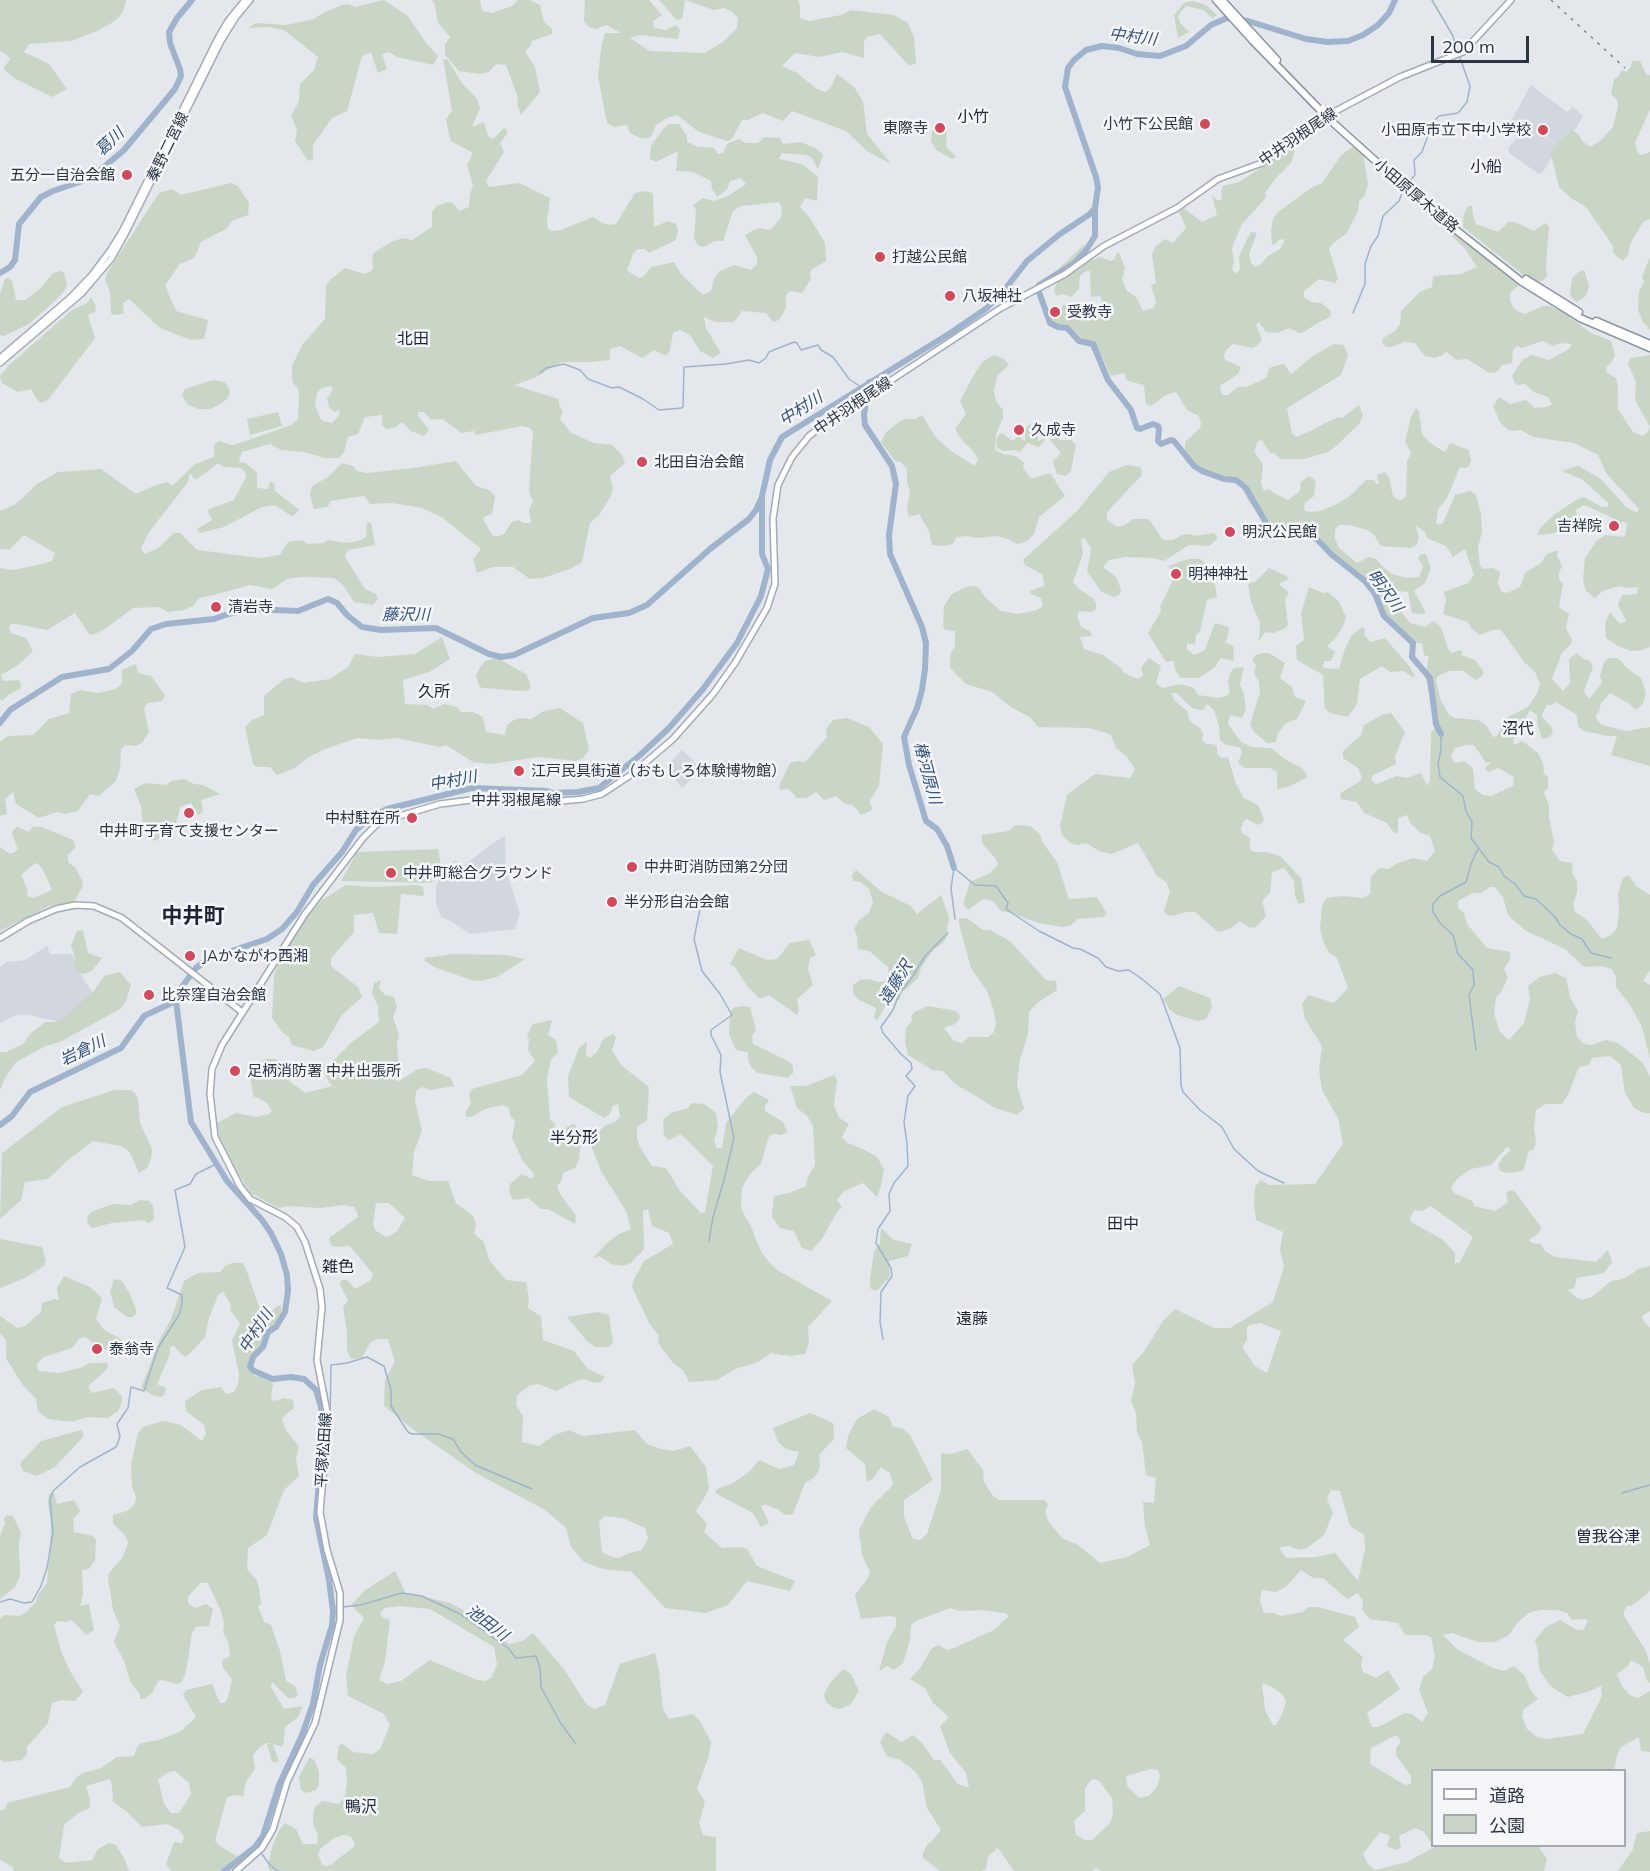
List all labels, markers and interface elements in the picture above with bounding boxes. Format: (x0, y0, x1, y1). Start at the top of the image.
scale bar (1434, 24, 1532, 62)
water label: 中村川 (1108, 25, 1158, 49)
text: 200 m (1442, 35, 1495, 58)
street label: 中井羽根尾線 (1256, 104, 1340, 170)
district label: 小竹 (957, 107, 989, 127)
street label: 秦野二宮線 (143, 109, 193, 185)
place label: 小竹下公民館 (1103, 115, 1193, 133)
marker: 小竹下公民館 (1198, 117, 1212, 131)
place label: 東際寺 (883, 119, 928, 137)
marker: 東際寺 (933, 121, 947, 135)
place label: 小田原市立下中小学校 (1381, 121, 1531, 139)
marker: 小田原市立下中小学校 (1536, 123, 1550, 137)
water label: 葛川 (92, 124, 128, 160)
street label: 小田原厚木道路 (1370, 155, 1462, 237)
district label: 小船 (1470, 157, 1502, 177)
place label: 五分一自治会館 (10, 166, 115, 184)
marker: 五分一自治会館 (120, 168, 134, 182)
place label: 打越公民館 (892, 248, 967, 266)
marker: 打越公民館 (873, 250, 887, 264)
place label: 八坂神社 (962, 287, 1022, 305)
marker: 八坂神社 (943, 289, 957, 303)
place label: 受教寺 (1067, 303, 1112, 321)
marker: 受教寺 (1048, 305, 1062, 319)
district label: 北田 (397, 329, 429, 349)
street label: 中井羽根尾線 (811, 373, 895, 439)
water label: 中村川 (776, 388, 826, 430)
place label: 久成寺 (1031, 421, 1076, 439)
marker: 久成寺 (1012, 423, 1026, 437)
place label: 北田自治会館 (654, 453, 744, 471)
marker: 北田自治会館 (635, 455, 649, 469)
place label: 吉祥院 (1557, 517, 1602, 535)
marker: 吉祥院 (1607, 519, 1621, 533)
place label: 明沢公民館 (1242, 523, 1317, 541)
marker: 明沢公民館 (1223, 525, 1237, 539)
place label: 明神神社 (1188, 565, 1248, 583)
water label: 明沢川 (1363, 566, 1407, 616)
marker: 明神神社 (1169, 567, 1183, 581)
place label: 清岩寺 (228, 598, 273, 616)
marker: 清岩寺 (209, 600, 223, 614)
water label: 藤沢川 (382, 605, 430, 625)
district label: 久所 (418, 682, 450, 702)
district label: 沼代 (1502, 719, 1534, 739)
water label: 椿河原川 (909, 740, 945, 806)
place label: 江戸民具街道（おもしろ体験博物館） (531, 762, 786, 780)
marker: 江戸民具街道（おもしろ体験博物館） (512, 764, 526, 778)
water label: 中村川 (428, 767, 478, 795)
street label: 中井羽根尾線 (471, 791, 561, 809)
marker: 中井町子育て支援センター (182, 806, 196, 820)
place label: 中村駐在所 (325, 809, 400, 827)
marker: 中村駐在所 (405, 811, 419, 825)
place label: 中井町子育て支援センター (99, 822, 279, 840)
place label: 中井町消防団第2分団 (644, 858, 788, 876)
marker: 中井町消防団第2分団 (625, 860, 639, 874)
place label: 中井町総合グラウンド (403, 864, 553, 882)
marker: 中井町総合グラウンド (384, 866, 398, 880)
place label: 半分形自治会館 (624, 893, 729, 911)
marker: 半分形自治会館 (605, 895, 619, 909)
district label: 中井町 (162, 904, 224, 930)
place label: JAかながわ西湘 (202, 947, 308, 965)
marker: JAかながわ西湘 (183, 949, 197, 963)
water label: 遠藤沢 (875, 958, 917, 1008)
place label: 比奈窪自治会館 (161, 986, 266, 1004)
marker: 比奈窪自治会館 (142, 988, 156, 1002)
water label: 岩倉川 (57, 1032, 109, 1070)
place label: 足柄消防署 中井出張所 (247, 1062, 401, 1080)
marker: 足柄消防署 中井出張所 (228, 1064, 242, 1078)
district label: 半分形 (550, 1128, 598, 1148)
district label: 田中 (1107, 1214, 1139, 1234)
district label: 雑色 (322, 1257, 354, 1277)
water label: 中村川 (235, 1306, 277, 1356)
district label: 遠藤 (956, 1309, 988, 1329)
place label: 泰翁寺 (109, 1340, 154, 1358)
marker: 泰翁寺 (90, 1342, 104, 1356)
street label: 平塚松田線 (312, 1412, 336, 1488)
district label: 曽我谷津 (1576, 1527, 1640, 1547)
water label: 池田川 (462, 1601, 512, 1645)
legend (1431, 1769, 1626, 1847)
text: 道路 (1489, 1784, 1525, 1807)
district label: 鴨沢 (345, 1797, 377, 1817)
text: 公園 (1489, 1814, 1525, 1837)

